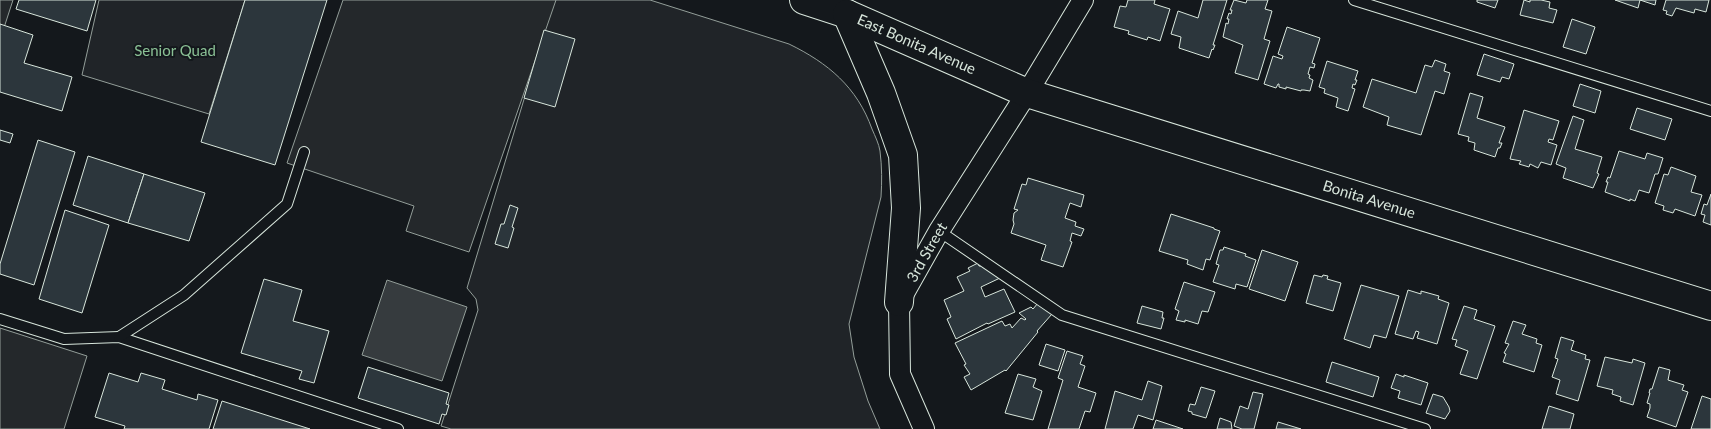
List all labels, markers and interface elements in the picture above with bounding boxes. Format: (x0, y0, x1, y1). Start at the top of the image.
street label: East Bonita Avenue (855, 10, 979, 77)
park label: Senior Quad (134, 41, 216, 59)
street label: Bonita Avenue (1321, 176, 1418, 221)
street label: 3rd Street (902, 218, 951, 285)

